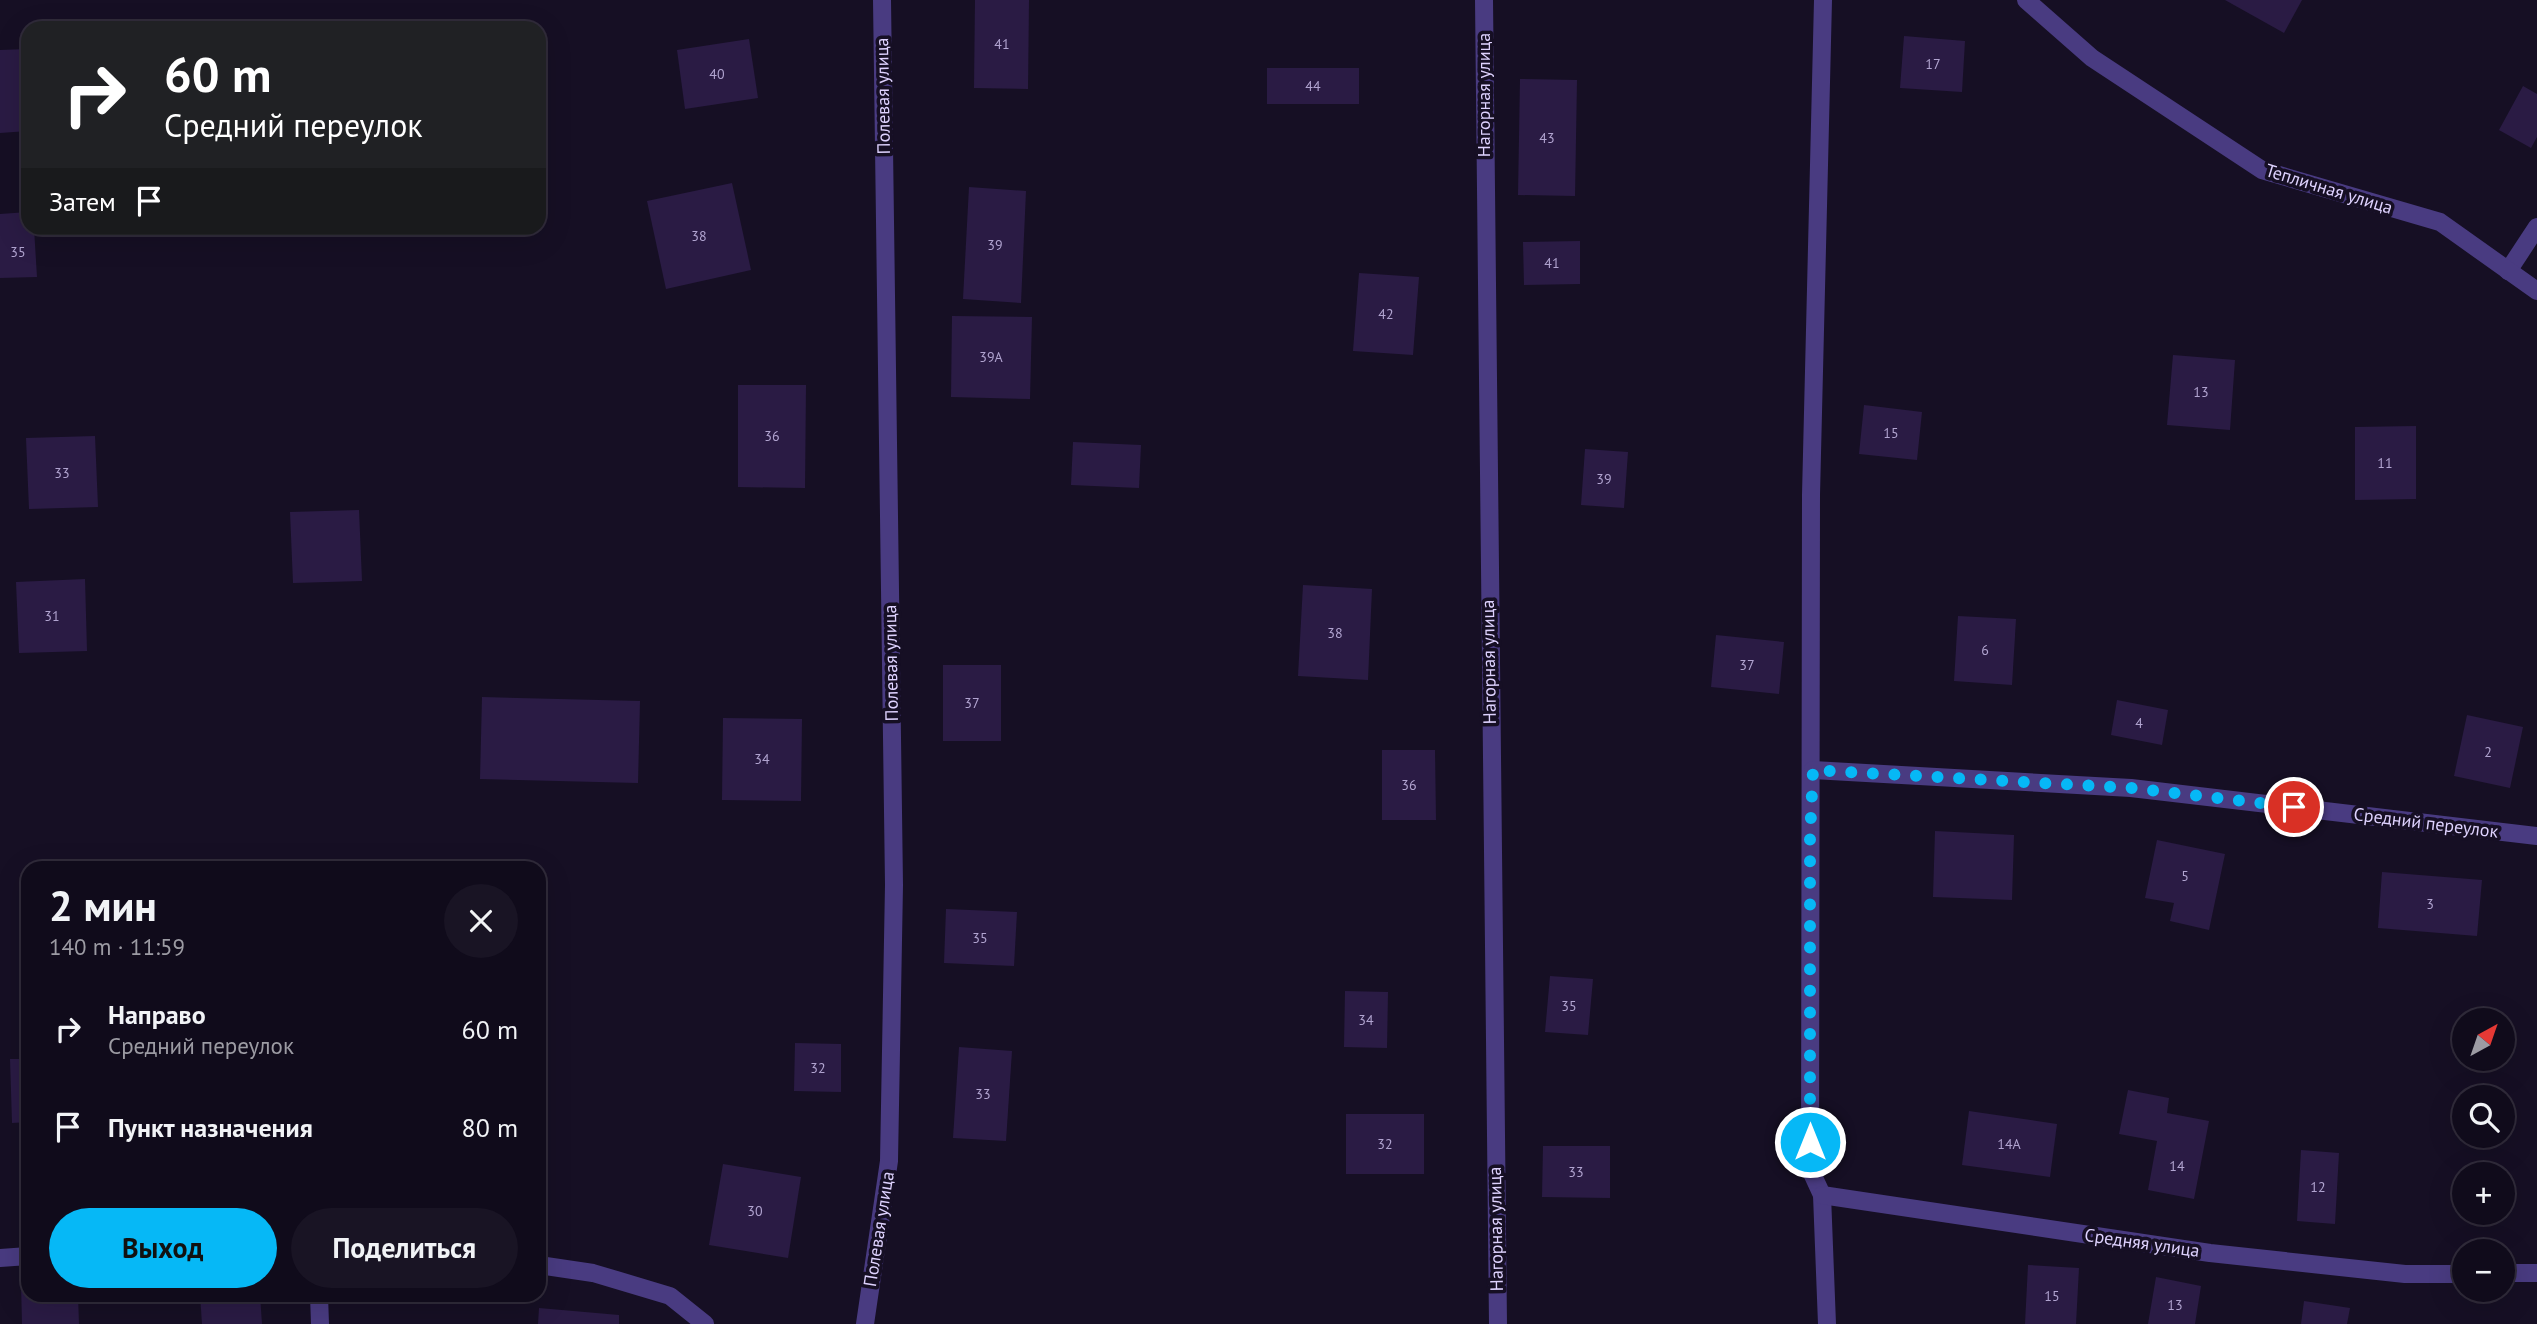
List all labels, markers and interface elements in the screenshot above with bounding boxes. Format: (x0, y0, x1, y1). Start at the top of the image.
street label: Нагорная улица (1472, 33, 1495, 157)
house number: 41 (994, 35, 1010, 53)
street label: Полевая улица (870, 37, 895, 155)
text: 60 m (164, 42, 271, 106)
icon: right (49, 49, 140, 140)
house number: 17 (1925, 55, 1941, 73)
house number: 40 (709, 65, 725, 83)
house number: 44 (1305, 77, 1321, 95)
text: Средний переулок (164, 104, 423, 146)
house number: 43 (1539, 129, 1555, 147)
street label: Тепличная улица (2263, 158, 2396, 219)
icon: arrive (130, 182, 168, 220)
text: Затем (49, 185, 116, 218)
house number: 38 (691, 227, 707, 245)
house number: 39 (987, 236, 1003, 254)
house number: 35 (10, 243, 26, 261)
house number: 41 (1544, 254, 1560, 272)
house number: 42 (1378, 305, 1394, 323)
house number: 39А (979, 348, 1004, 366)
house number: 13 (2193, 383, 2209, 401)
house number: 15 (1883, 424, 1899, 442)
house number: 36 (764, 427, 780, 445)
house number: 11 (2377, 454, 2393, 472)
house number: 33 (54, 464, 70, 482)
house number: 39 (1596, 470, 1612, 488)
street label: Нагорная улица (1476, 600, 1501, 724)
street label: Полевая улица (878, 604, 903, 722)
house number: 31 (44, 607, 60, 625)
house number: 38 (1327, 624, 1343, 642)
house number: 6 (1981, 641, 1989, 659)
house number: 37 (1739, 656, 1755, 674)
house number: 37 (964, 694, 980, 712)
house number: 4 (2135, 714, 2143, 732)
house number: 2 (2484, 743, 2492, 761)
house number: 34 (754, 750, 770, 768)
house number: 36 (1401, 776, 1417, 794)
pin (2264, 777, 2324, 837)
icon: arrive (2275, 788, 2313, 826)
street label: Средний переулок (2352, 802, 2500, 843)
house number: 5 (2181, 867, 2189, 885)
text: 2 мин (49, 878, 157, 933)
button: close (444, 884, 518, 958)
house number: 3 (2426, 895, 2434, 913)
house number: 35 (972, 929, 988, 947)
text: 140 m · 11:59 (49, 932, 185, 961)
house number: 35 (1561, 997, 1577, 1015)
text: Направо (108, 998, 206, 1031)
north arrow (2452, 1008, 2515, 1071)
map controls (2452, 1008, 2515, 1302)
icon: right (49, 1010, 87, 1048)
house number: 34 (1358, 1011, 1374, 1029)
text: 60 m (462, 1013, 518, 1046)
text: Средний переулок (108, 1031, 294, 1060)
house number: 32 (810, 1059, 826, 1077)
house number: 33 (975, 1085, 991, 1103)
button: search (2452, 1085, 2515, 1148)
position arrow (1773, 1105, 1847, 1179)
icon: arrive (49, 1108, 87, 1146)
text: Пункт назначения (108, 1111, 313, 1144)
text: 80 m (462, 1111, 518, 1144)
house number: 32 (1377, 1135, 1393, 1153)
house number: 14А (1997, 1135, 2022, 1153)
house number: 14 (2169, 1157, 2185, 1175)
button: + (2452, 1162, 2515, 1225)
house number: 33 (1568, 1163, 1584, 1181)
street label: Нагорная улица (1483, 1167, 1508, 1291)
street label: Полевая улица (858, 1169, 899, 1288)
house number: 12 (2310, 1178, 2326, 1196)
house number: 30 (747, 1202, 763, 1220)
button: Выход (49, 1208, 277, 1288)
button: Поделиться (291, 1208, 518, 1288)
street label: Средняя улица (2083, 1223, 2201, 1262)
button: − (2452, 1239, 2515, 1302)
house number: 15 (2044, 1287, 2060, 1305)
house number: 13 (2167, 1296, 2183, 1314)

